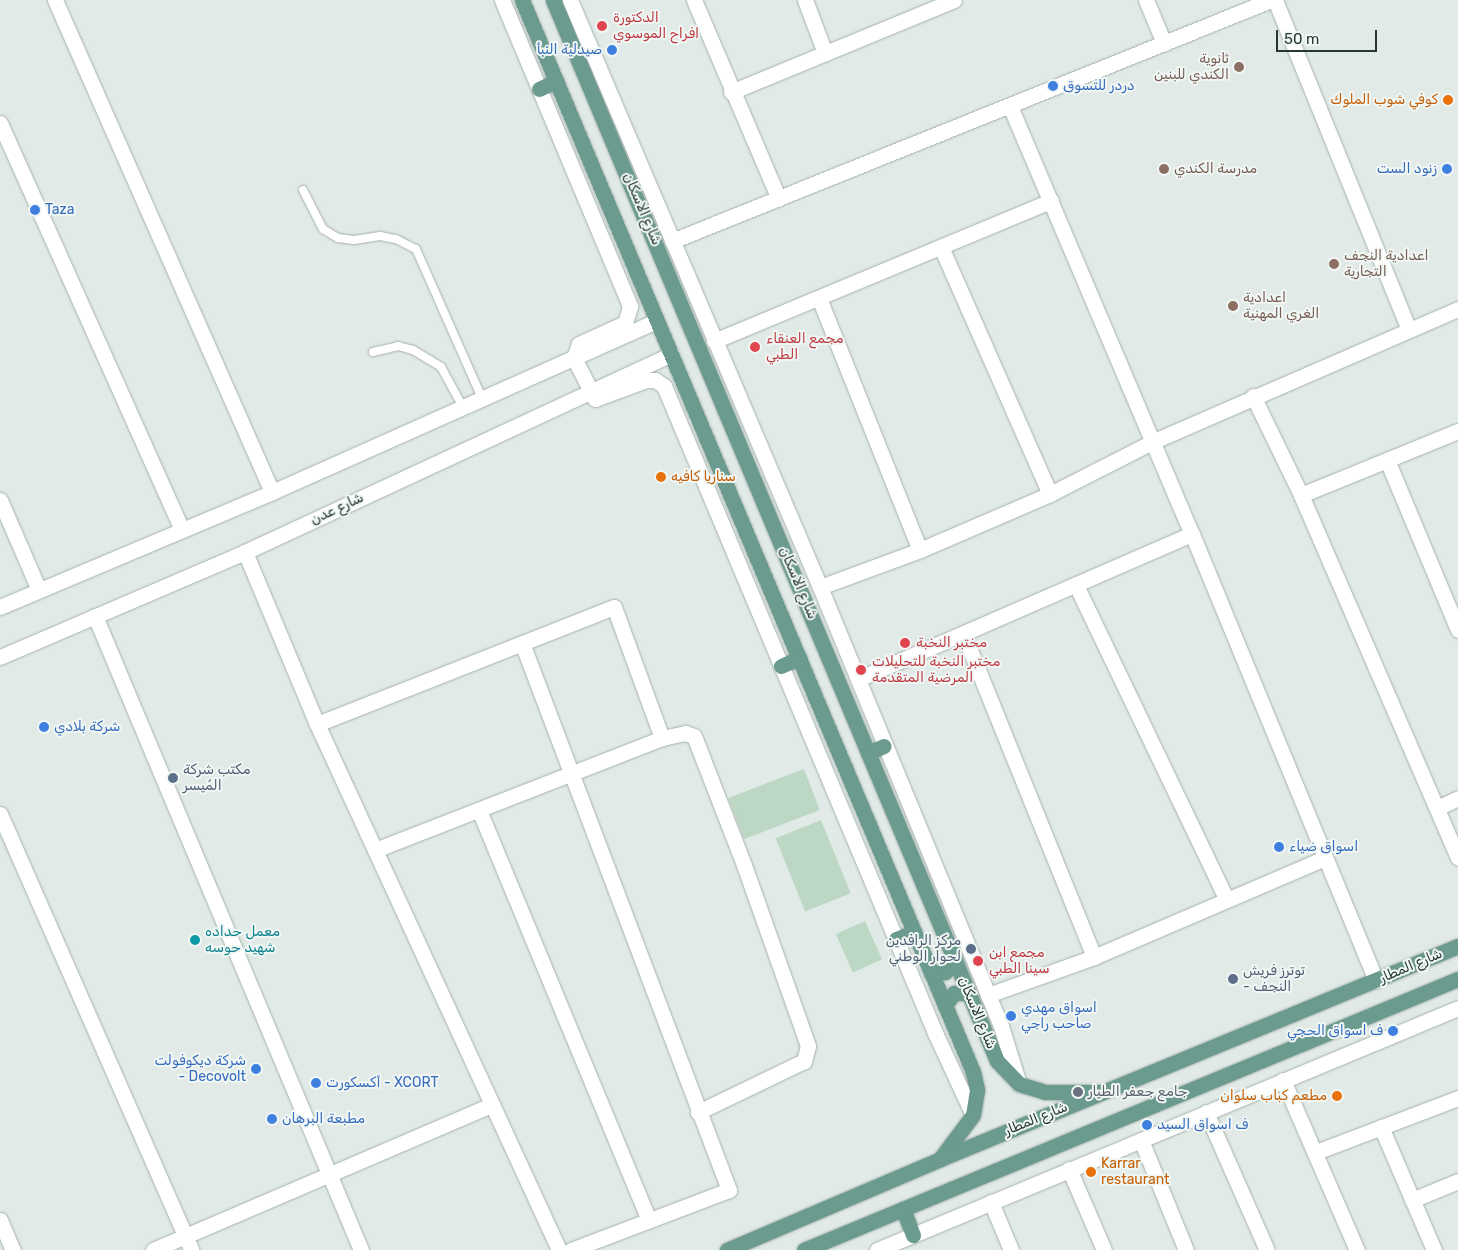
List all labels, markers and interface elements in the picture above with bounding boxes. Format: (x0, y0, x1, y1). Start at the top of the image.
place label: الدكتورة افراح الموسوي (613, 10, 699, 42)
marker: الدكتورة افراح الموسوي (595, 19, 609, 33)
scale bar (1278, 20, 1379, 52)
text: 50 m (1284, 30, 1319, 48)
place label: صيدلية النبأ (537, 42, 602, 58)
marker: صيدلية النبأ (606, 44, 618, 56)
place label: ثانوية الكندي للبنين (1154, 51, 1229, 84)
marker: ثانوية الكندي للبنين (1233, 61, 1245, 73)
place label: دردر للتسوق (1063, 78, 1135, 94)
marker: دردر للتسوق (1047, 80, 1059, 92)
place label: كوفي شوب الملوك (1330, 92, 1438, 108)
marker: كوفي شوب الملوك (1442, 94, 1454, 106)
place label: مدرسة الكندي (1174, 161, 1257, 177)
place label: زنود الست (1377, 161, 1437, 177)
marker: مدرسة الكندي (1158, 163, 1170, 175)
marker: زنود الست (1441, 163, 1453, 175)
street label: شارع الاسكان (619, 170, 665, 248)
place label: Taza (45, 202, 74, 218)
marker: Taza (29, 204, 41, 216)
place label: اعدادية النجف التجارية (1344, 248, 1429, 280)
marker: اعدادية النجف التجارية (1328, 258, 1340, 270)
place label: اعدادية الغري المهنية (1243, 290, 1319, 322)
marker: اعدادية الغري المهنية (1227, 300, 1239, 312)
place label: مجمع العنقاء الطبي (766, 331, 844, 364)
marker: مجمع العنقاء الطبي (748, 340, 762, 354)
place label: سناريا كافيه (671, 469, 736, 485)
marker: سناريا كافيه (655, 471, 667, 483)
street label: شارع عدن (308, 489, 366, 529)
street label: شارع الاسكان (775, 544, 821, 622)
place label: مختبر النخبة (916, 635, 987, 651)
marker: مختبر النخبة (898, 636, 912, 650)
place label: مختبر النخبة للتحليلات المرضية المتقدمة (872, 654, 1000, 686)
marker: مختبر النخبة للتحليلات المرضية المتقدمة (854, 663, 868, 677)
place label: شركة بلادي (54, 719, 120, 735)
marker: شركة بلادي (38, 721, 50, 733)
place label: مكتب شركة المُيسر (183, 762, 251, 794)
marker: مكتب شركة المُيسر (167, 772, 179, 784)
place label: اسواق ضياء (1289, 839, 1358, 855)
marker: اسواق ضياء (1273, 841, 1285, 853)
place label: معمل حداده شهيد حوسه (205, 924, 280, 956)
place label: مركز الرافدين لحوار الوطني (886, 933, 961, 966)
marker: معمل حداده شهيد حوسه (189, 934, 201, 946)
marker: مركز الرافدين لحوار الوطني (965, 943, 977, 955)
place label: مجمع ابن سينا الطبي (989, 945, 1049, 978)
street label: شارع المطار (1377, 945, 1445, 987)
marker: مجمع ابن سينا الطبي (971, 954, 985, 968)
place label: توترز فريش - النجف (1243, 963, 1305, 996)
marker: توترز فريش - النجف (1227, 973, 1239, 985)
street label: شارع الاسكان (954, 974, 1000, 1052)
place label: اسواق مهدي صاحب راجي (1021, 1000, 1097, 1032)
marker: اسواق مهدي صاحب راجي (1005, 1010, 1017, 1022)
place label: ف اسواق الحجي (1287, 1023, 1383, 1039)
marker: ف اسواق الحجي (1387, 1025, 1399, 1037)
place label: شركة ديكوفولت - Decovolt (154, 1053, 246, 1086)
marker: شركة ديكوفولت - Decovolt (250, 1063, 262, 1075)
place label: أكسكورت - XCORT (326, 1075, 439, 1091)
marker: أكسكورت - XCORT (310, 1077, 322, 1089)
place label: جامع جعفر الطيار (1088, 1084, 1188, 1100)
marker: جامع جعفر الطيار (1072, 1086, 1084, 1098)
place label: مطعم كباب سلوان (1220, 1088, 1327, 1104)
marker: مطعم كباب سلوان (1331, 1090, 1343, 1102)
street label: شارع المطار (1002, 1099, 1070, 1139)
place label: مطبعة البرهان (282, 1111, 365, 1127)
marker: مطبعة البرهان (266, 1113, 278, 1125)
place label: ف اسواق السيد (1157, 1117, 1248, 1133)
marker: ف اسواق السيد (1141, 1119, 1153, 1131)
place label: Karrar restaurant (1101, 1156, 1170, 1188)
marker: Karrar restaurant (1085, 1166, 1097, 1178)

